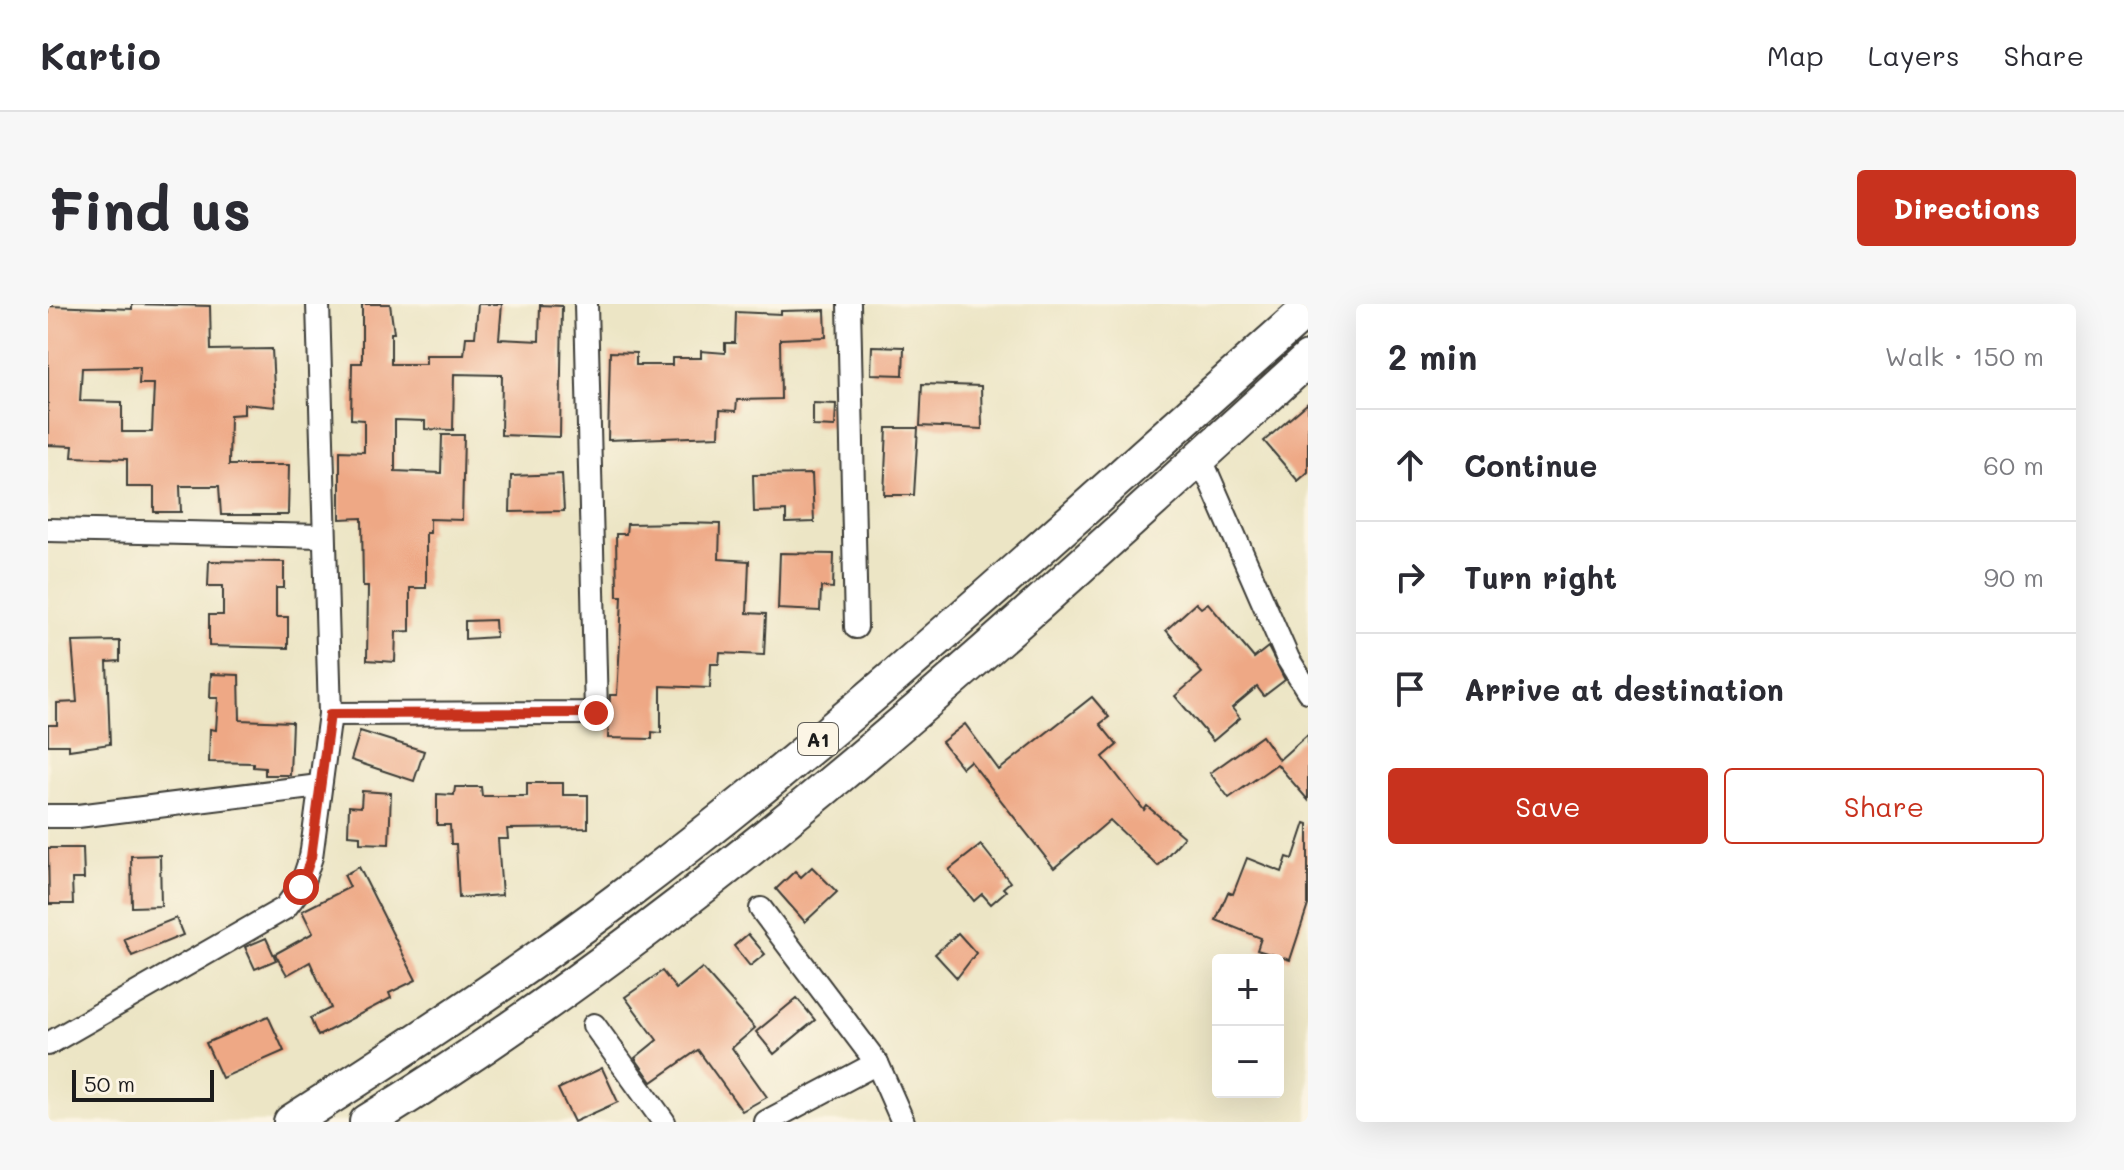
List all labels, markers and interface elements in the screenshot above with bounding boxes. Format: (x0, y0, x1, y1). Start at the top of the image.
text: Kartio (40, 30, 161, 80)
text: Map (1767, 37, 1824, 73)
text: Layers (1868, 37, 1960, 73)
text: Share (2004, 37, 2084, 73)
button: Directions (1857, 170, 2076, 246)
text: Find us (48, 172, 251, 245)
text: 2 min (1388, 334, 1477, 379)
text: Walk · 150 m (1885, 339, 2044, 373)
icon: ahead (1388, 443, 1432, 487)
text: Continue (1464, 445, 1597, 485)
text: 60 m (1983, 448, 2044, 482)
icon: right (1388, 555, 1432, 599)
text: Turn right (1464, 557, 1617, 597)
text: 90 m (1984, 560, 2044, 594)
icon: arrive (1388, 667, 1432, 711)
text: Arrive at destination (1464, 669, 1784, 709)
route end (578, 695, 614, 731)
road number: A1 (798, 723, 838, 755)
button: Save (1388, 768, 1708, 844)
button: Share (1724, 768, 2044, 844)
route start (283, 869, 319, 905)
map controls (1212, 954, 1284, 1098)
button: + (1212, 954, 1284, 1026)
button: − (1212, 1026, 1284, 1098)
scale bar (72, 1066, 214, 1102)
text: 50 m (84, 1069, 135, 1098)

